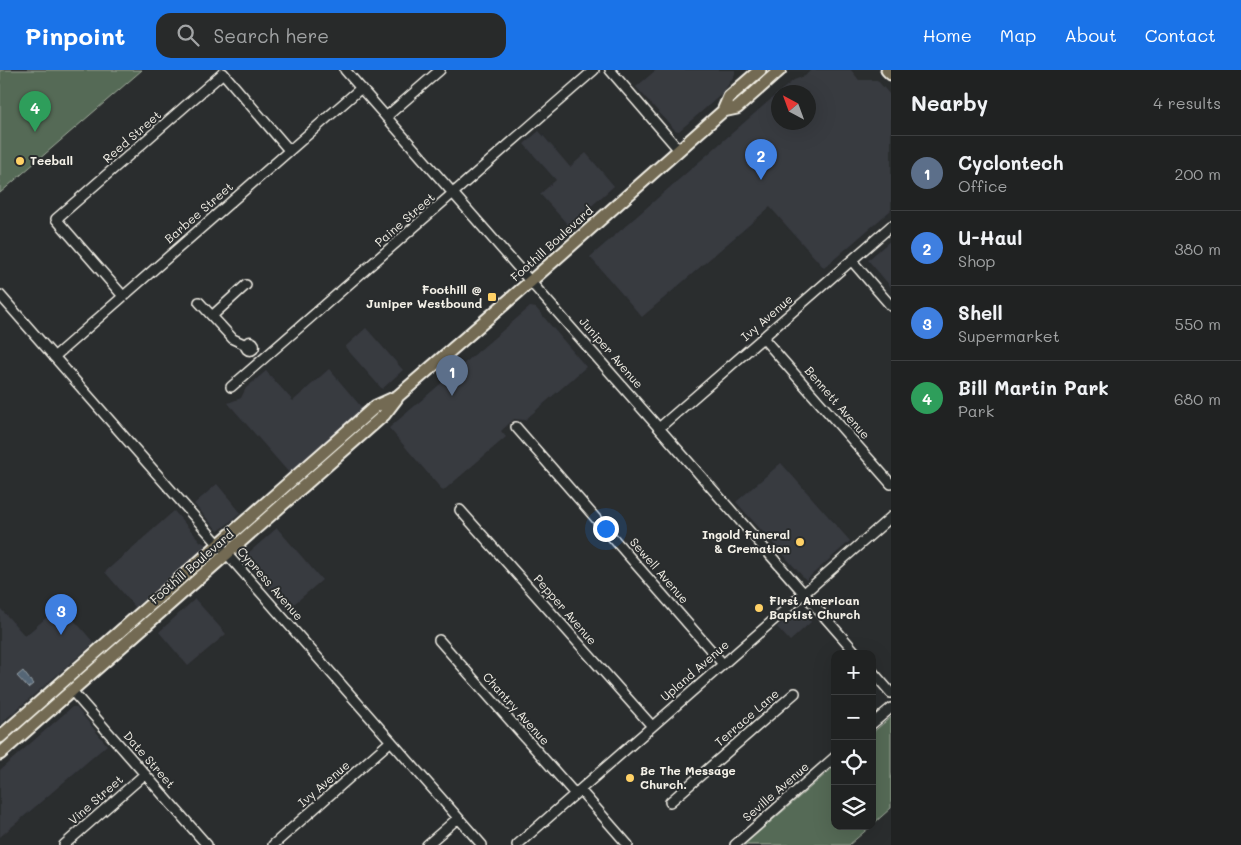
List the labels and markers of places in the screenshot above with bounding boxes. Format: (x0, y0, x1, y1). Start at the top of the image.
pin: 4 (19, 91, 51, 132)
pin: 2 (745, 139, 777, 180)
place label: Teeball (30, 152, 73, 168)
marker: Teeball (14, 155, 26, 167)
place label: Foothill @ Juniper Westbound (366, 281, 482, 311)
marker: Foothill @ Juniper Westbound (486, 291, 498, 303)
pin: 1 (436, 355, 468, 396)
place label: Ingold Funeral & Cremation (702, 526, 790, 556)
marker: Ingold Funeral & Cremation (794, 536, 806, 548)
place label: First American Baptist Church (769, 592, 860, 622)
pin: 3 (45, 594, 77, 635)
marker: First American Baptist Church (753, 602, 765, 614)
place label: Be The Message Church. (640, 762, 736, 792)
marker: Be The Message Church. (624, 772, 636, 784)

